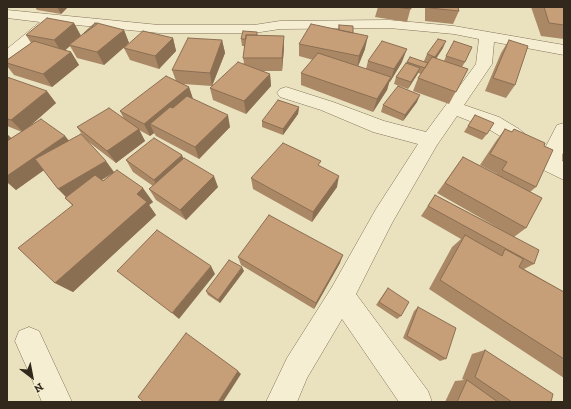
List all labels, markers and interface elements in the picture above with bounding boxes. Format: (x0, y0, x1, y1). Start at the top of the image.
north arrow (12, 357, 52, 397)
text: N (32, 380, 46, 395)

